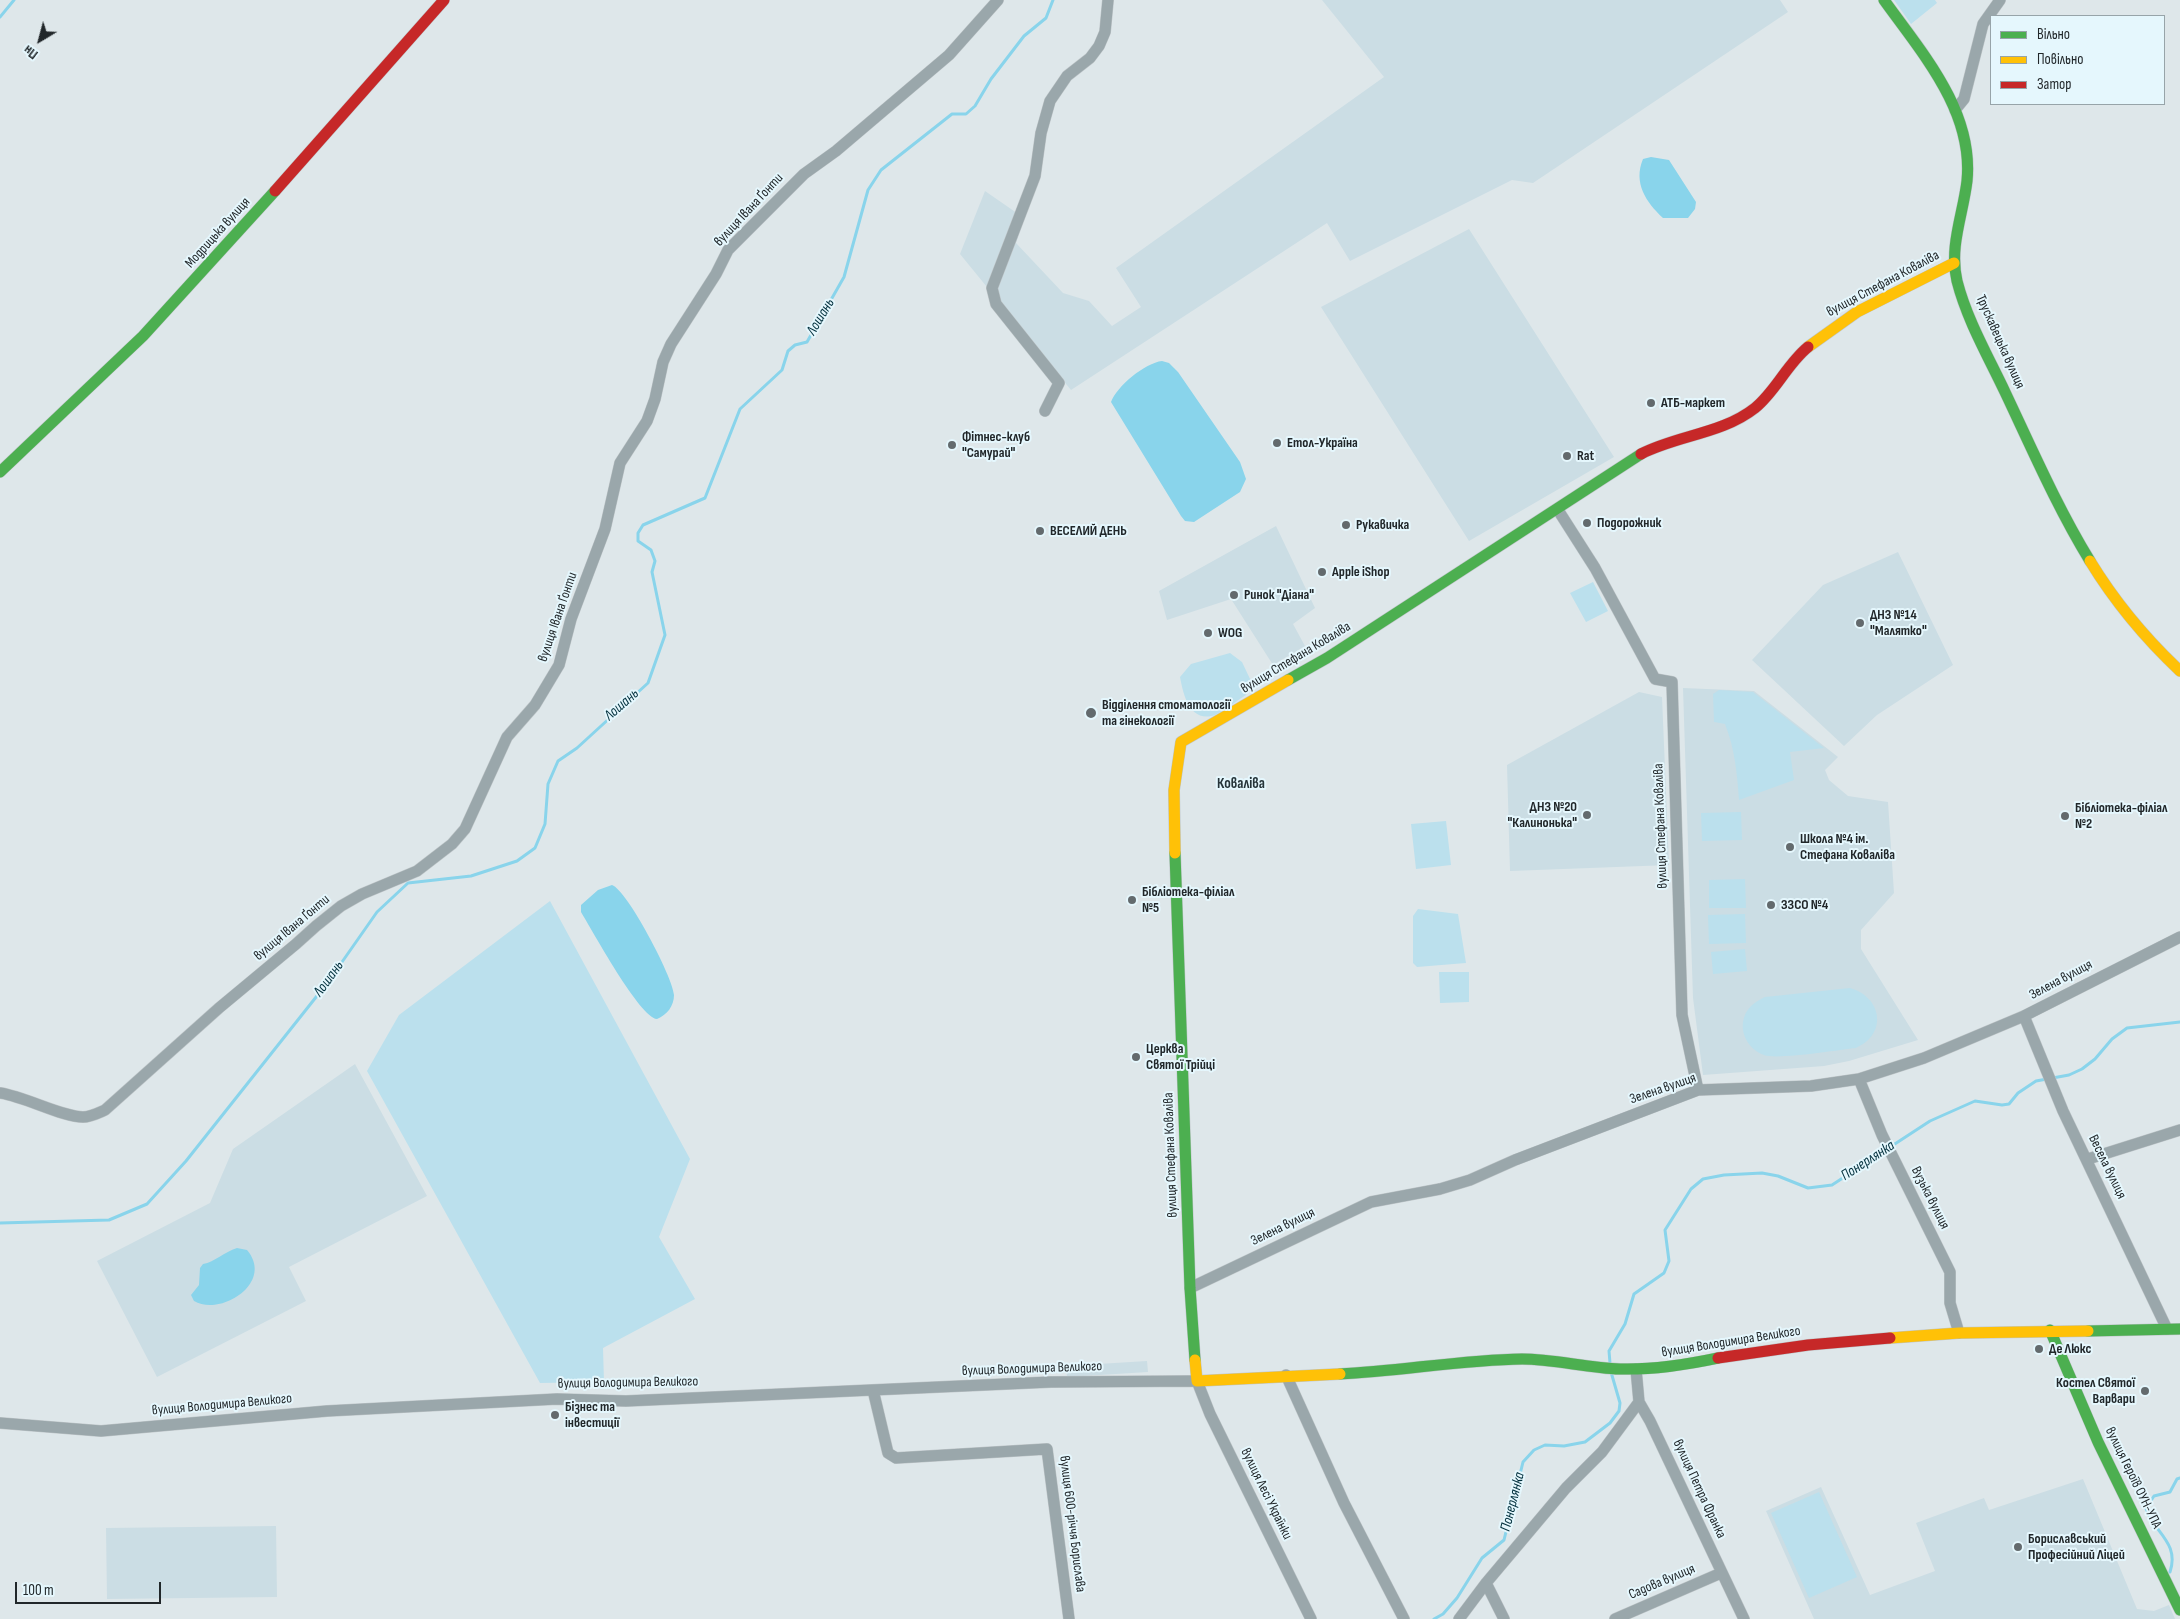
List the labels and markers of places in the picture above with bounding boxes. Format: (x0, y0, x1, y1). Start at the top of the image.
place label: АТБ-маркет (1661, 395, 1725, 411)
marker: АТБ-маркет (1645, 397, 1657, 409)
place label: Фітнес-клуб "Самурай" (962, 429, 1030, 462)
place label: Етол-Україна (1287, 435, 1358, 451)
marker: Етол-Україна (1271, 437, 1283, 449)
marker: Фітнес-клуб "Самурай" (946, 439, 958, 451)
place label: Rat (1577, 448, 1594, 464)
marker: Rat (1561, 450, 1573, 462)
place label: Подорожник (1597, 515, 1661, 531)
place label: Рукавичка (1356, 517, 1409, 533)
marker: Подорожник (1581, 517, 1593, 529)
marker: Рукавичка (1340, 519, 1352, 531)
place label: ВЕСЕЛИЙ ДЕНЬ (1050, 523, 1127, 539)
marker: ВЕСЕЛИЙ ДЕНЬ (1034, 525, 1046, 537)
place label: Apple iShop (1332, 564, 1390, 580)
marker: Apple iShop (1316, 566, 1328, 578)
place label: Ринок "Діана" (1244, 587, 1314, 603)
marker: Ринок "Діана" (1228, 589, 1240, 601)
place label: ДНЗ №14 "Малятко" (1870, 607, 1927, 640)
marker: ДНЗ №14 "Малятко" (1854, 617, 1866, 629)
place label: WOG (1218, 625, 1242, 641)
marker: WOG (1202, 627, 1214, 639)
place label: Відділення стоматології та гінекології (1102, 697, 1231, 730)
marker: Відділення стоматології та гінекології (1084, 706, 1098, 720)
place label: ДНЗ №20 "Калинонька" (1508, 799, 1577, 832)
place label: Бібліотека-філіал №2 (2075, 800, 2168, 832)
marker: ДНЗ №20 "Калинонька" (1581, 809, 1593, 821)
marker: Бібліотека-філіал №2 (2059, 810, 2071, 822)
place label: Школа №4 ім. Стефана Коваліва (1800, 831, 1895, 864)
marker: Школа №4 ім. Стефана Коваліва (1784, 841, 1796, 853)
place label: Бібліотека-філіал №5 (1142, 884, 1235, 916)
marker: Бібліотека-філіал №5 (1126, 894, 1138, 906)
place label: ЗЗСО №4 (1781, 897, 1828, 913)
marker: ЗЗСО №4 (1765, 899, 1777, 911)
place label: Церква Святої Трійці (1146, 1041, 1215, 1074)
marker: Церква Святої Трійці (1130, 1051, 1142, 1063)
place label: Де Люкс (2049, 1341, 2091, 1357)
marker: Де Люкс (2033, 1343, 2045, 1355)
place label: Костел Святої Варвари (2056, 1375, 2135, 1408)
marker: Костел Святої Варвари (2139, 1385, 2151, 1397)
place label: Бізнес та інвестиції (565, 1399, 619, 1431)
marker: Бізнес та інвестиції (549, 1409, 561, 1421)
place label: Бориславський Професійний Ліцей (2028, 1531, 2125, 1564)
marker: Бориславський Професійний Ліцей (2012, 1541, 2024, 1553)

